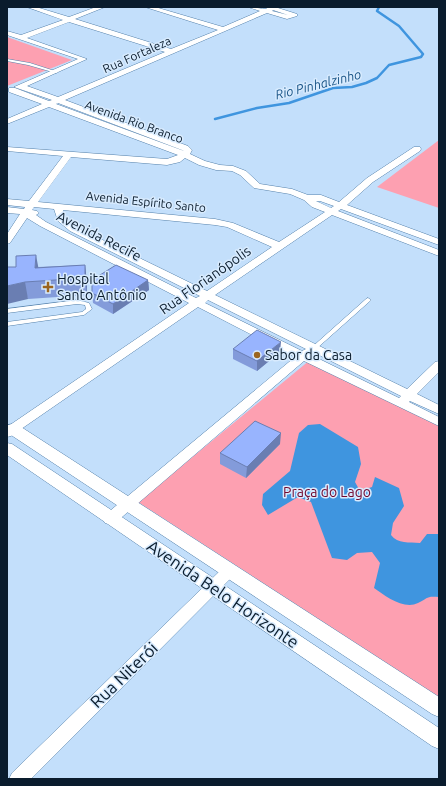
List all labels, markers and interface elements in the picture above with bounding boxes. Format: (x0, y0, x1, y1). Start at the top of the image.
street label: Rua Fortaleza (101, 34, 173, 75)
water label: Rio Pinhalzinho (274, 67, 362, 101)
street label: Avenida Rio Branco (83, 98, 185, 145)
street label: Avenida Espírito Santo (85, 189, 207, 214)
street label: Avenida Recife (54, 208, 144, 264)
street label: Rua Florianópolis (156, 242, 254, 318)
place label: Hospital Santo Antônio (57, 271, 147, 303)
marker: Hospital Santo Antônio (42, 281, 54, 293)
place label: Sabor da Casa (265, 347, 352, 363)
marker: Sabor da Casa (252, 350, 262, 360)
park label: Praça do Lago (283, 484, 371, 500)
street label: Avenida Belo Horizonte (144, 536, 303, 652)
street label: Rua Niterói (86, 638, 161, 711)

